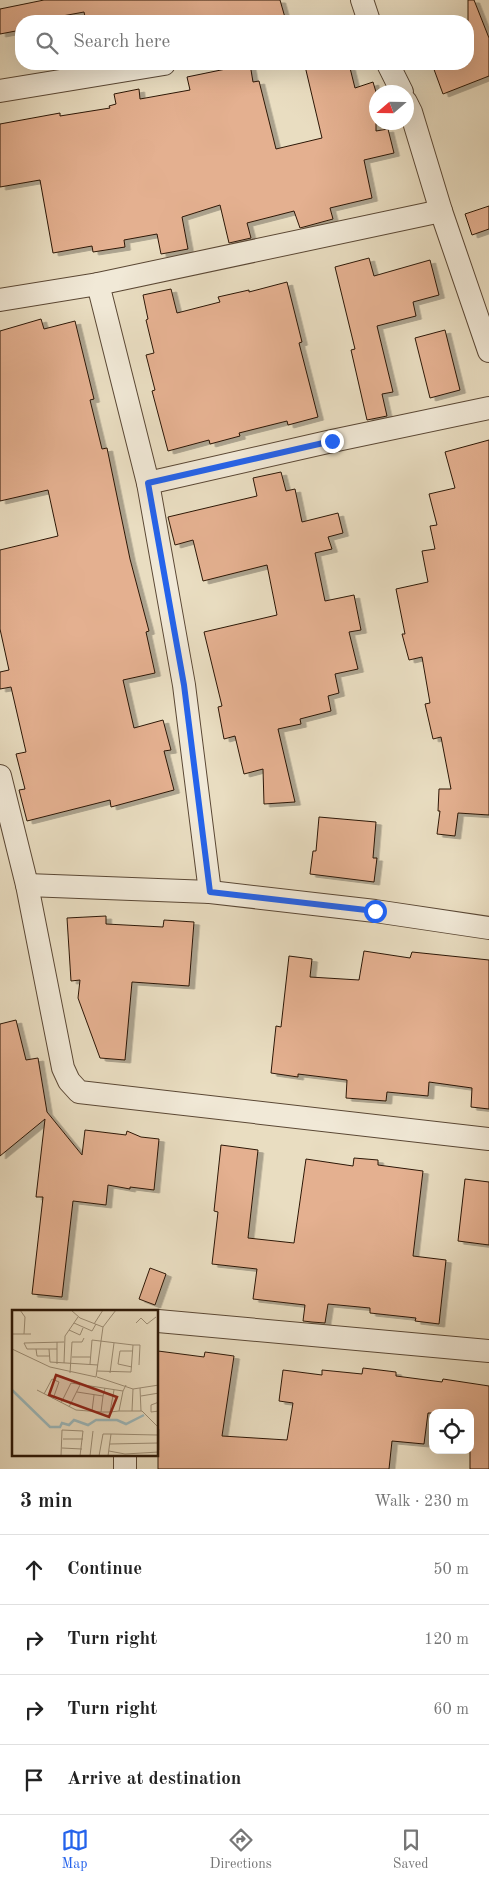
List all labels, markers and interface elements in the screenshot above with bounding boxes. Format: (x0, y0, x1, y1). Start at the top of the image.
search box (15, 15, 474, 70)
icon: search (33, 29, 61, 57)
text: Search here (73, 33, 170, 52)
north arrow (369, 85, 414, 130)
route end (321, 430, 344, 453)
route start (364, 900, 387, 923)
inset map (12, 1310, 159, 1456)
map controls (429, 1409, 474, 1454)
button: locate (429, 1409, 474, 1454)
text: 3 min (20, 1491, 73, 1512)
text: Walk · 230 m (374, 1494, 469, 1510)
icon: ahead (20, 1556, 48, 1584)
text: Continue (67, 1560, 142, 1579)
text: 50 m (433, 1562, 469, 1578)
icon: right (20, 1626, 48, 1654)
text: Turn right (67, 1630, 157, 1649)
text: 120 m (424, 1632, 469, 1648)
icon: right (20, 1696, 48, 1724)
text: Turn right (67, 1700, 157, 1719)
text: 60 m (433, 1702, 469, 1718)
icon: arrive (20, 1766, 48, 1794)
text: Arrive at destination (67, 1770, 241, 1789)
tab: Map (61, 1826, 89, 1873)
tab: Directions (210, 1826, 272, 1873)
tab: Saved (393, 1826, 428, 1873)

